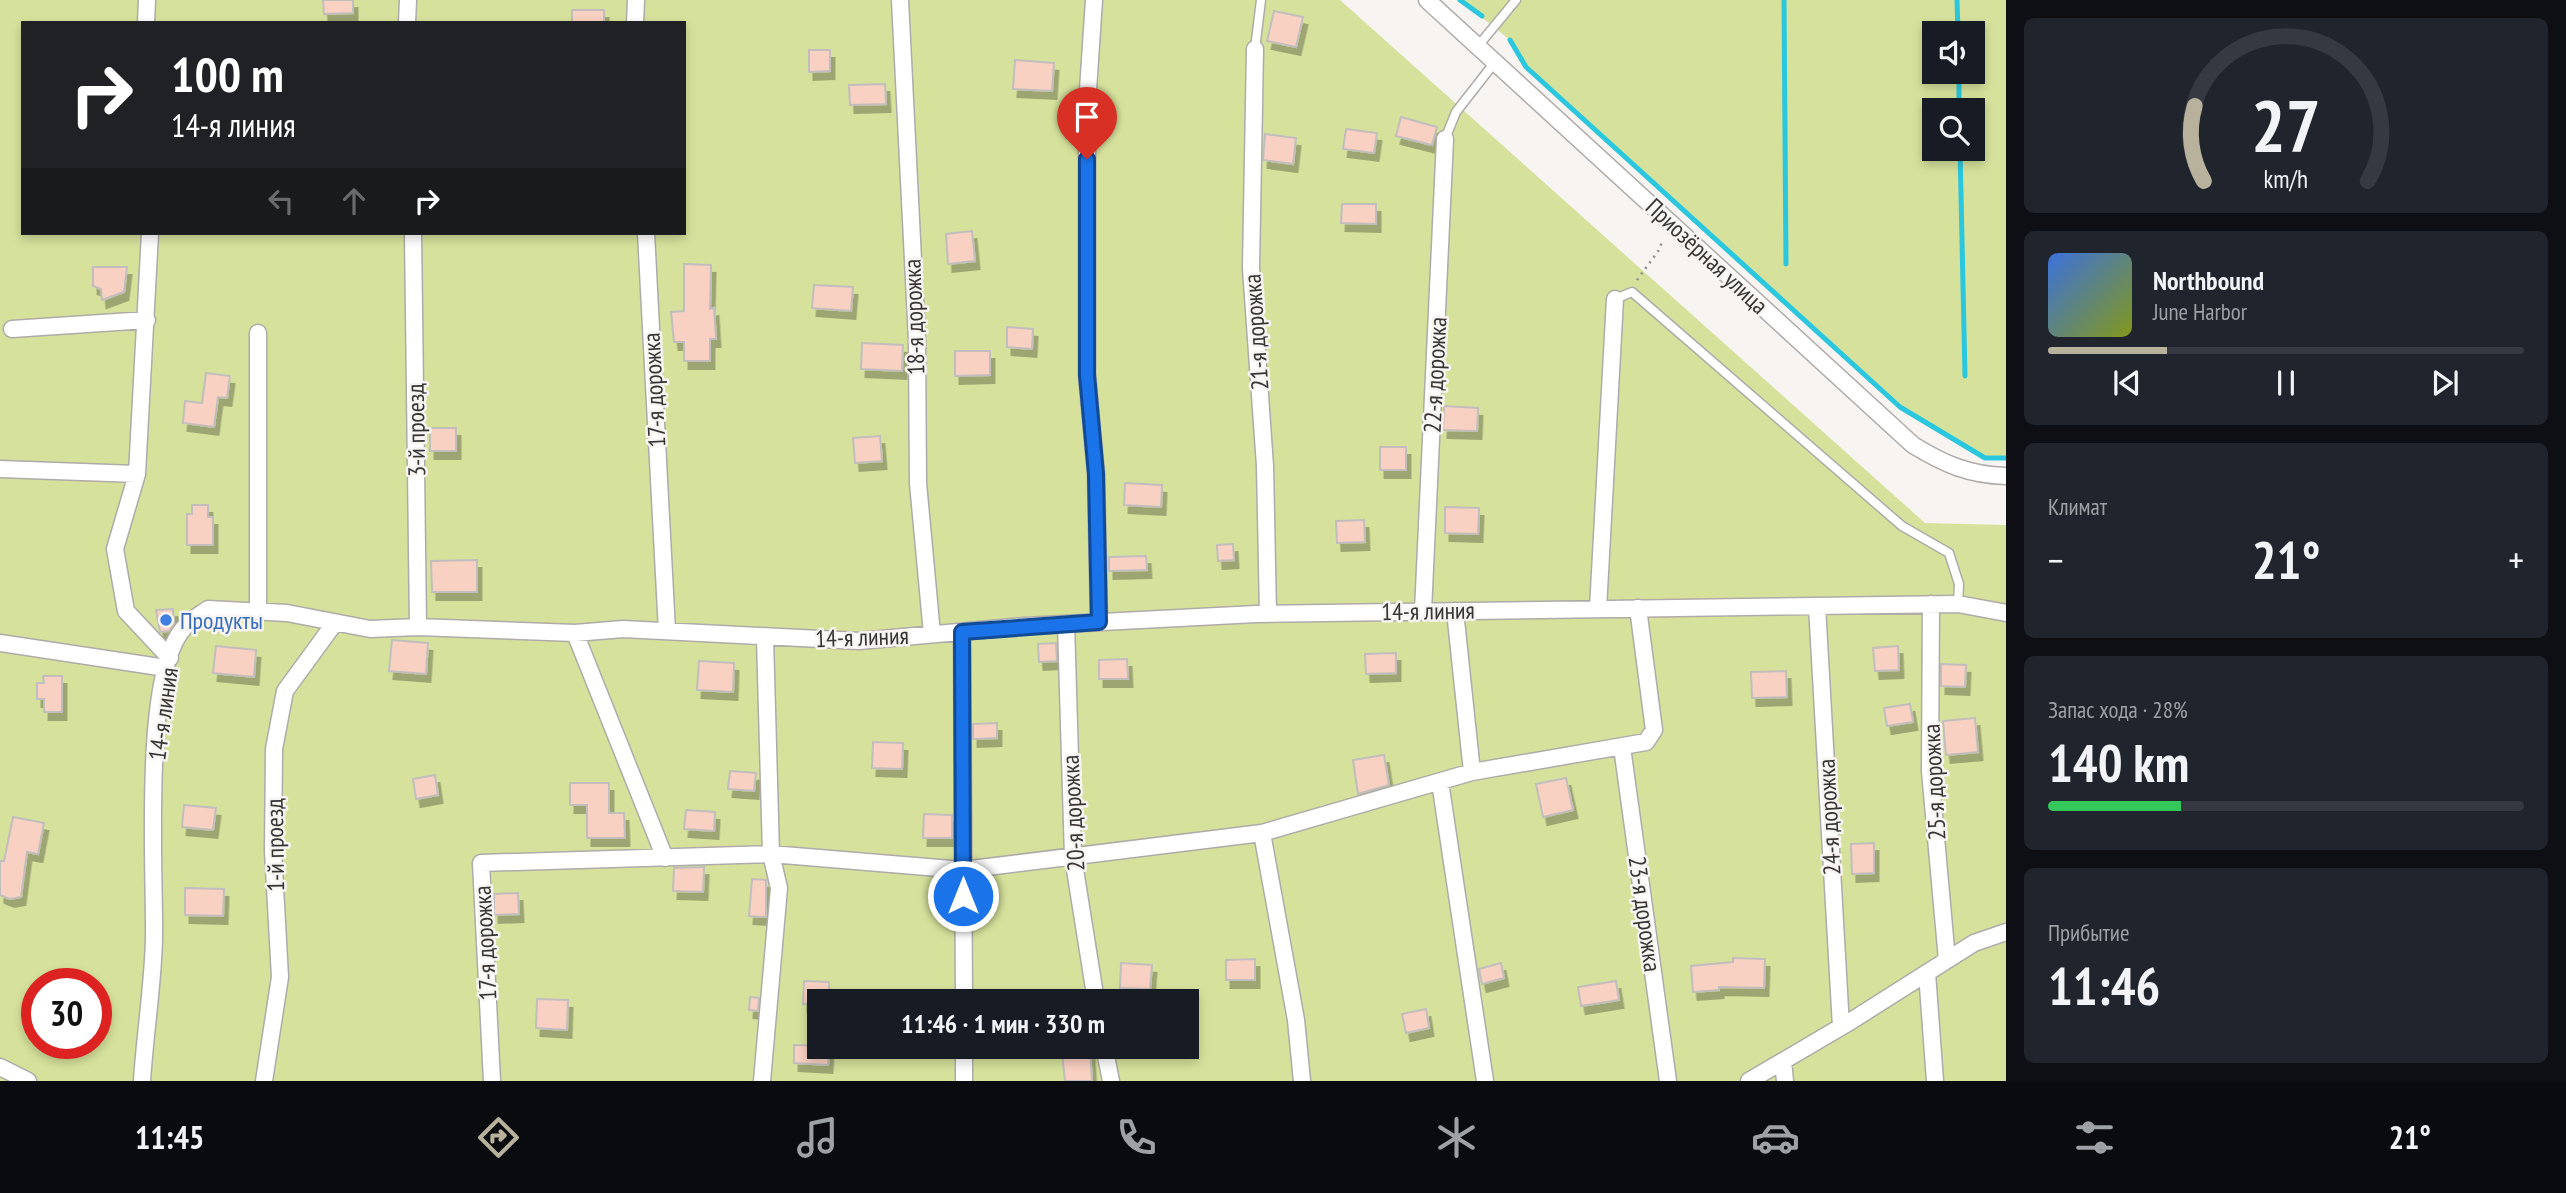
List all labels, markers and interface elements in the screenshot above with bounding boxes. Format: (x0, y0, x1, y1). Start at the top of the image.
map controls (1922, 21, 1985, 161)
button: sound (1922, 21, 1985, 84)
text: 100 m (171, 42, 284, 106)
icon: right (56, 49, 147, 140)
text: 27 (2251, 78, 2321, 172)
pin (1057, 87, 1117, 159)
icon: arrive (1068, 98, 1106, 136)
button: search (1922, 98, 1985, 161)
text: 14-я линия (171, 104, 296, 146)
text: km/h (2264, 163, 2308, 195)
icon: left (262, 182, 300, 220)
icon: ahead (335, 182, 373, 220)
icon: right (408, 182, 446, 220)
street label: Приозёрная улица (1639, 191, 1775, 321)
street label: 18-я дорожка (896, 258, 932, 376)
text: Northbound (2153, 264, 2264, 297)
street label: 21-я дорожка (1236, 273, 1276, 391)
text: June Harbor (2153, 297, 2247, 326)
street label: 22-я дорожка (1416, 316, 1454, 434)
street label: 17-я дорожка (636, 332, 672, 448)
icon: previous (2108, 364, 2146, 402)
icon: pause (2267, 364, 2305, 402)
icon: next (2426, 364, 2464, 402)
street label: 3-й проезд (400, 383, 432, 477)
text: Климат (2048, 492, 2107, 521)
text: 21° (2252, 526, 2320, 593)
text: − (2048, 535, 2064, 584)
text: + (2508, 535, 2524, 584)
street label: 14-я линия (1381, 595, 1475, 627)
place label: Продукты (180, 605, 263, 636)
marker: Продукты (158, 612, 174, 628)
street label: 14-я линия (815, 620, 909, 654)
street label: 14-я линия (141, 666, 185, 762)
text: Запас хода · 28% (2048, 695, 2188, 724)
street label: 25-я дорожка (1915, 723, 1953, 841)
text: 140 km (2048, 729, 2189, 796)
street label: 20-я дорожка (1054, 754, 1092, 872)
street label: 24-я дорожка (1810, 758, 1848, 876)
street label: 1-й проезд (259, 798, 291, 892)
street label: 23-я дорожка (1622, 854, 1668, 974)
position arrow (926, 859, 1000, 933)
street label: 17-я дорожка (467, 885, 503, 1001)
text: Прибытие (2048, 918, 2129, 947)
text: 11:46 (2048, 952, 2160, 1019)
speed limit sign: 30 (21, 968, 112, 1059)
text: 11:46 · 1 мин · 330 m (901, 1007, 1105, 1040)
icon: directions (474, 1113, 523, 1162)
icon: music (793, 1113, 842, 1162)
icon: phone (1112, 1113, 1161, 1162)
icon: climate (1432, 1113, 1481, 1162)
icon: car (1751, 1113, 1800, 1162)
icon: filters (2070, 1113, 2119, 1162)
text: 11:45 (135, 1116, 204, 1158)
text: 21° (2389, 1116, 2431, 1158)

